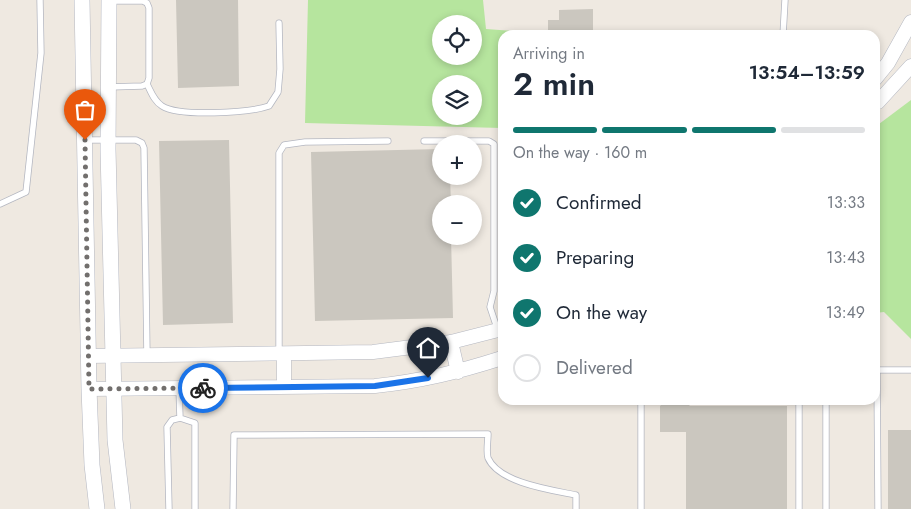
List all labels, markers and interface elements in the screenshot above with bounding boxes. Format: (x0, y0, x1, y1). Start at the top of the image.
map controls (432, 15, 482, 245)
button: locate (432, 15, 482, 65)
text: Arriving in (513, 42, 585, 65)
text: 13:54–13:59 (749, 59, 865, 86)
text: 2 min (513, 61, 595, 107)
button: layers (432, 75, 482, 125)
pin (64, 89, 106, 140)
icon: bag (71, 96, 99, 124)
button: + (432, 135, 482, 185)
text: On the way · 160 m (513, 141, 647, 164)
icon: check (513, 189, 541, 217)
text: Confirmed (556, 189, 642, 216)
text: 13:33 (827, 191, 865, 214)
button: − (432, 195, 482, 245)
icon: check (513, 244, 541, 272)
text: Preparing (556, 244, 634, 271)
text: 13:43 (826, 246, 865, 269)
icon: check (513, 299, 541, 327)
text: On the way (556, 299, 647, 326)
text: 13:49 (826, 301, 865, 324)
pin (407, 327, 449, 378)
icon: home (414, 334, 442, 362)
text: Delivered (556, 354, 633, 381)
courier (178, 363, 228, 413)
icon: bike (189, 374, 217, 402)

